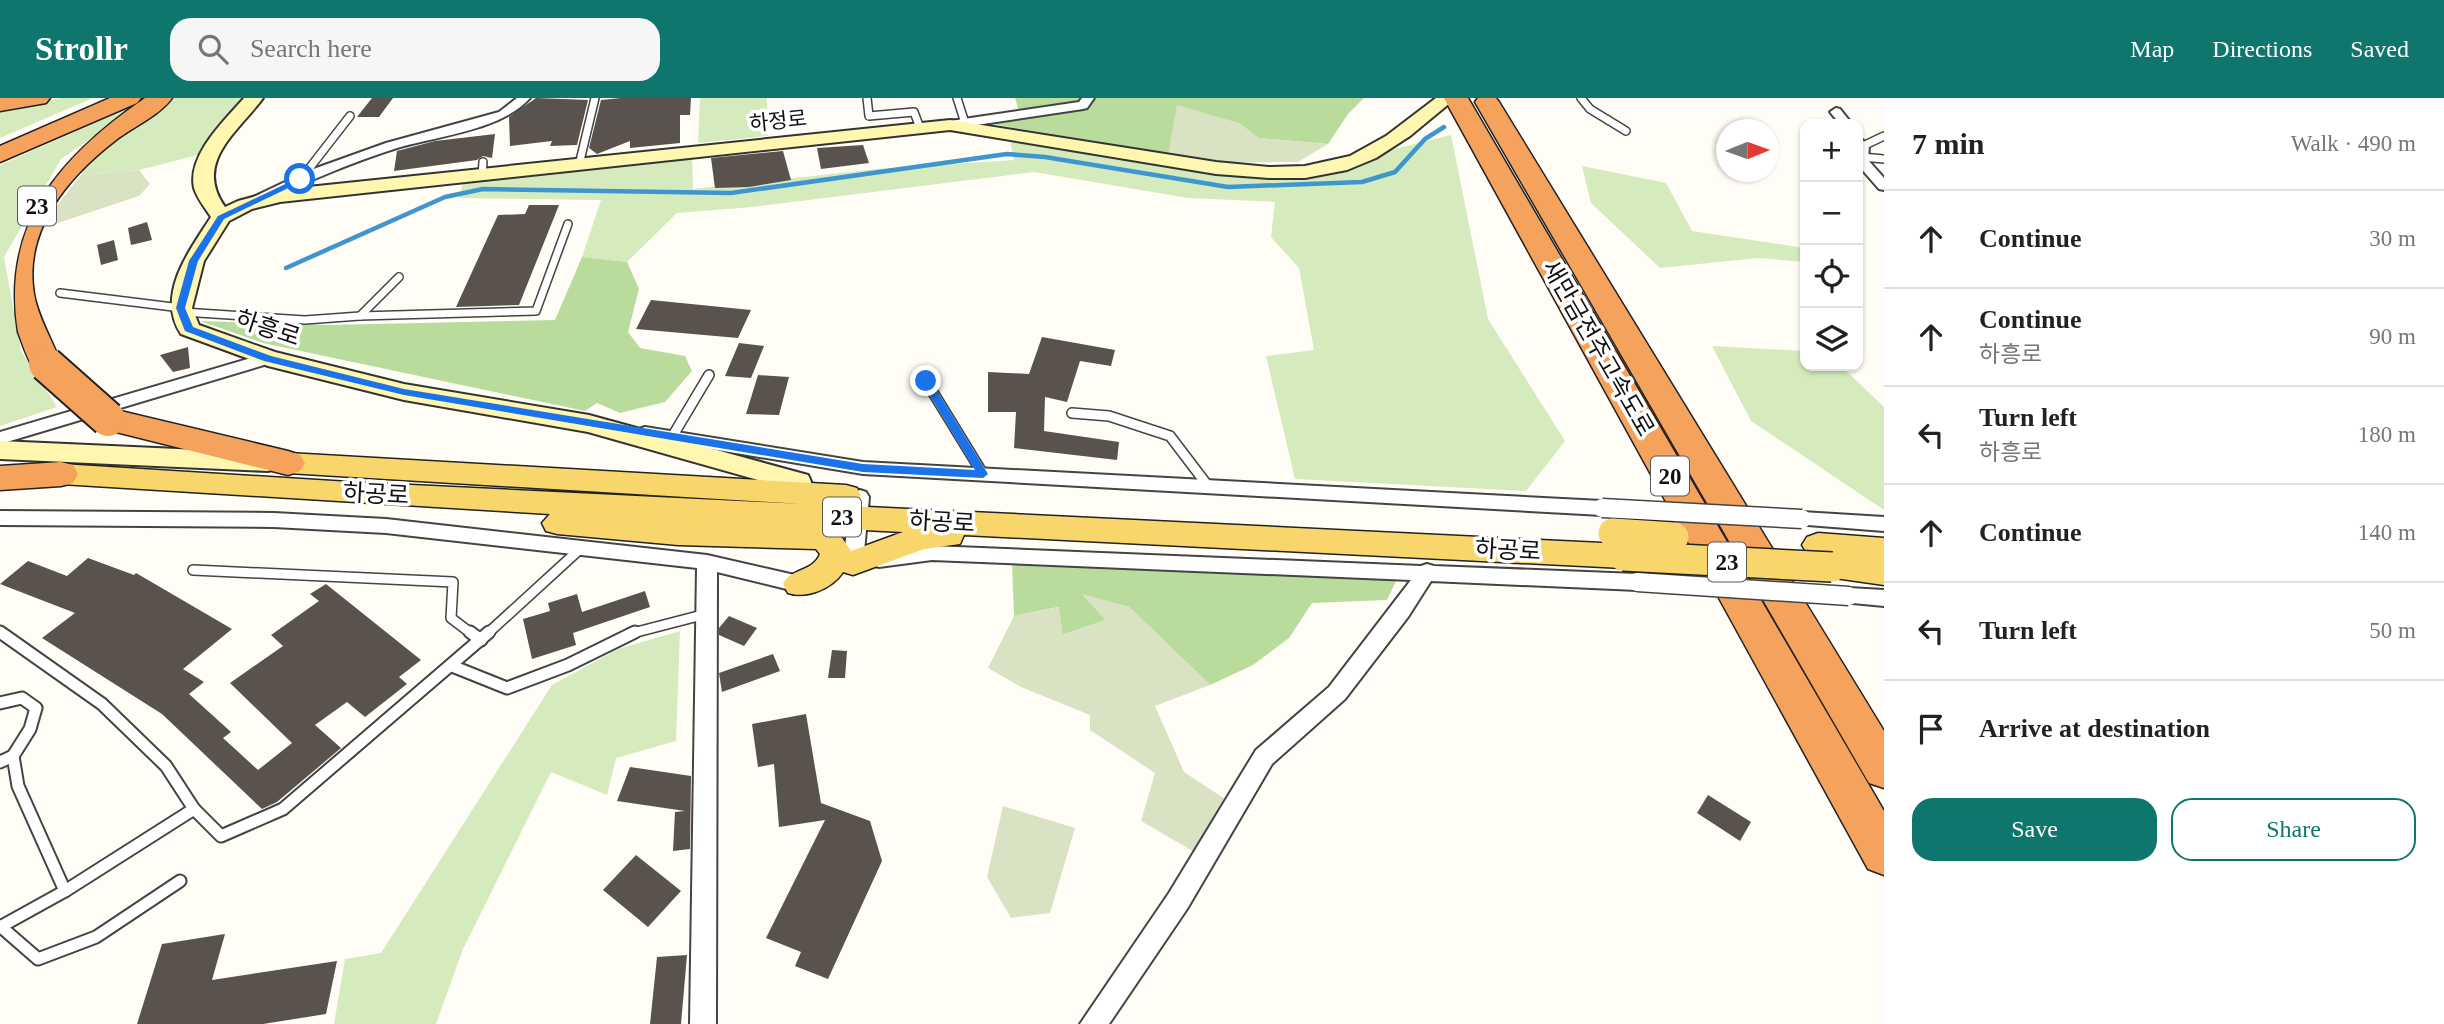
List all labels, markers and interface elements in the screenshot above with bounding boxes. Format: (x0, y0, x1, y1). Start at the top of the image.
search box (170, 18, 660, 81)
icon: search (194, 30, 232, 68)
text: Strollr (35, 31, 128, 67)
text: Search here (250, 34, 372, 63)
text: Map (2130, 36, 2174, 62)
text: Directions (2212, 36, 2312, 62)
text: Saved (2350, 36, 2409, 62)
street label: 하정로 (748, 106, 808, 136)
north arrow (1716, 119, 1779, 182)
map controls (1800, 119, 1863, 371)
button: + (1800, 119, 1863, 182)
text: 7 min (1912, 127, 1985, 160)
text: Walk · 490 m (2291, 131, 2416, 156)
route start (284, 163, 315, 194)
button: − (1800, 182, 1863, 245)
road number: 23 (18, 186, 56, 226)
icon: ahead (1912, 220, 1950, 258)
text: Continue (1979, 224, 2082, 253)
text: 30 m (2369, 226, 2416, 251)
button: locate (1800, 245, 1863, 308)
street label: 새만금전주고속도로 (1537, 255, 1659, 441)
street label: 하흥로 (232, 305, 304, 351)
text: Continue (1979, 305, 2082, 334)
button: layers (1800, 308, 1863, 371)
icon: ahead (1912, 318, 1950, 356)
text: 90 m (2369, 324, 2416, 349)
text: 하흥로 (1979, 342, 2042, 367)
route end (910, 365, 941, 396)
text: Turn left (1979, 403, 2077, 432)
icon: left (1912, 416, 1950, 454)
text: 180 m (2358, 422, 2416, 447)
text: 하흥로 (1979, 440, 2042, 465)
road number: 20 (1651, 456, 1689, 496)
street label: 하공로 (342, 479, 410, 509)
road number: 23 (823, 498, 861, 536)
street label: 하공로 (908, 507, 976, 537)
icon: ahead (1912, 514, 1950, 552)
text: Continue (1979, 518, 2082, 547)
text: 140 m (2358, 520, 2416, 545)
street label: 하공로 (1474, 535, 1542, 565)
road number: 23 (1708, 543, 1746, 582)
icon: left (1912, 612, 1950, 650)
text: Turn left (1979, 616, 2077, 645)
text: 50 m (2369, 618, 2416, 643)
icon: arrive (1912, 710, 1950, 748)
text: Arrive at destination (1979, 714, 2210, 743)
button: Save (1912, 798, 2157, 861)
button: Share (2171, 798, 2416, 861)

